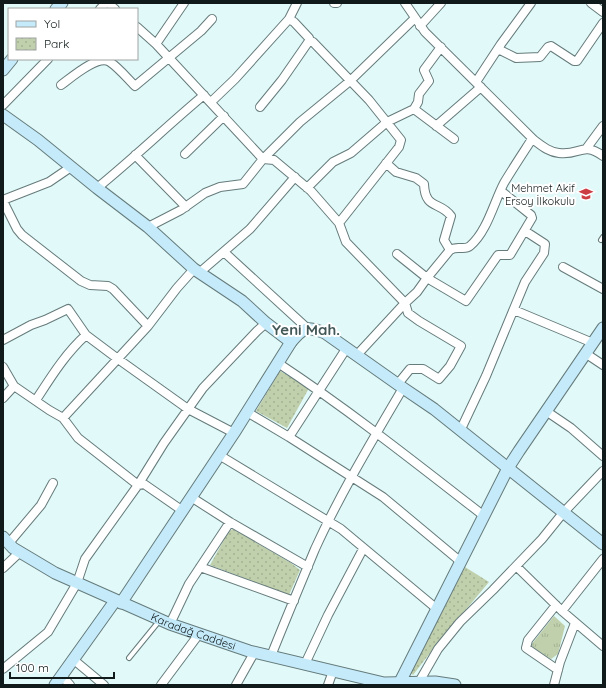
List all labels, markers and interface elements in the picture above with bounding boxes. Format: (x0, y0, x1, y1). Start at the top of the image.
legend (8, 8, 138, 60)
text: Yol (44, 16, 60, 31)
text: Park (44, 36, 69, 51)
place label: Mehmet Akif Ersoy İlkokulu (505, 181, 575, 208)
school or university icon: Mehmet Akif Ersoy İlkokulu (578, 186, 594, 202)
district label: Yeni Mah. (272, 320, 340, 339)
street label: Karadağ Caddesi (149, 609, 238, 653)
scale bar (10, 654, 114, 680)
text: 100 m (16, 660, 49, 675)

